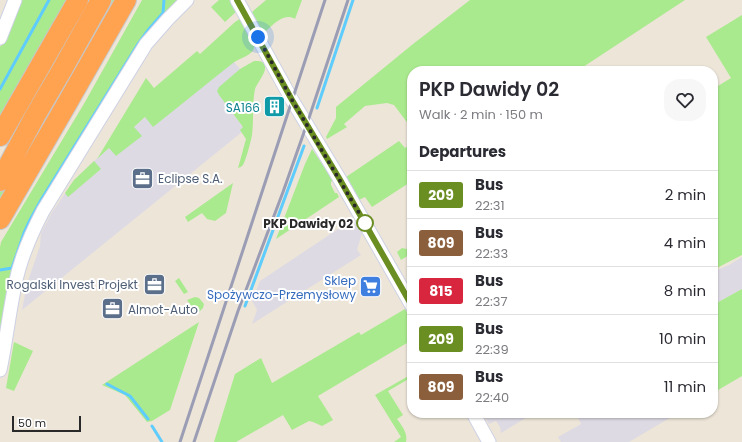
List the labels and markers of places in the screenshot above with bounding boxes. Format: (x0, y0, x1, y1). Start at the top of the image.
building icon: SA166 (262, 94, 288, 120)
place label: SA166 (226, 99, 260, 116)
office icon: Eclipse S.A. (130, 165, 156, 191)
place label: Eclipse S.A. (158, 170, 223, 187)
marker: PKP Dawidy 02 (356, 214, 374, 232)
place label: PKP Dawidy 02 (263, 215, 353, 232)
office icon: Rogalski Invest Projekt (141, 271, 167, 297)
place label: Sklep Spożywczo-Przemysłowy (207, 272, 356, 303)
supermarket icon: Sklep Spożywczo-Przemysłowy (358, 274, 384, 300)
place label: Rogalski Invest Projekt (7, 276, 138, 293)
office icon: Almot-Auto (100, 296, 126, 322)
place label: Almot-Auto (128, 301, 198, 318)

